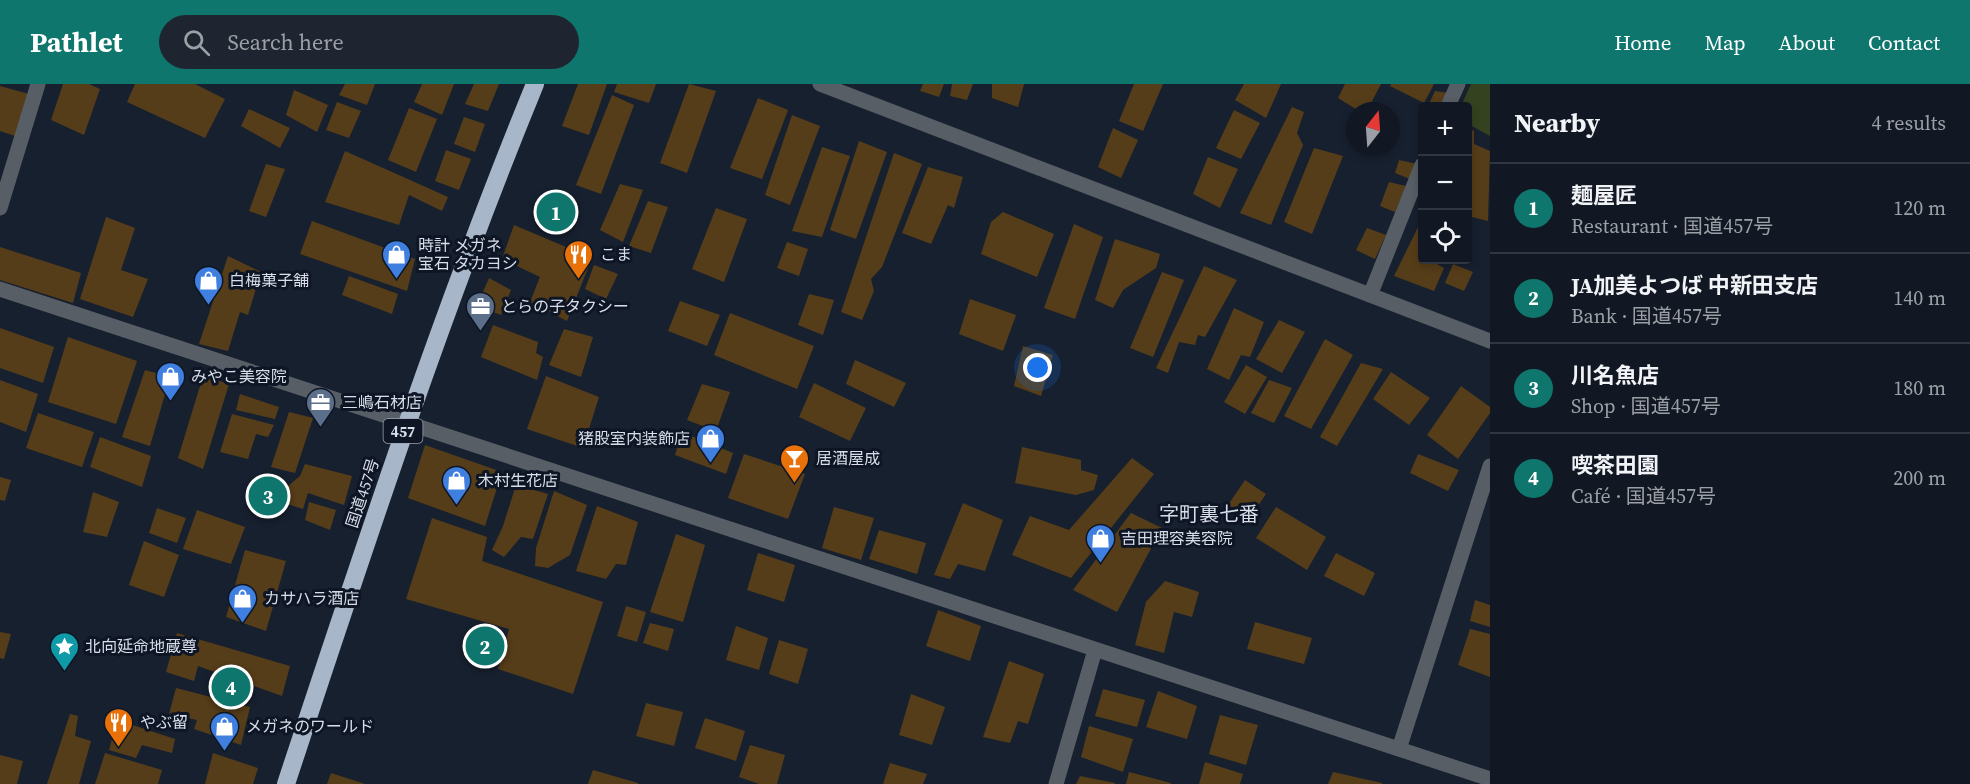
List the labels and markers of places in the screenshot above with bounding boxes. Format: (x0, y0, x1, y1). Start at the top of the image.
pin: 1 (536, 190, 576, 234)
place label: 時計 メガネ 宝石 タカヨシ (418, 234, 518, 274)
shop icon: 時計 メガネ 宝石 タカヨシ (381, 238, 413, 280)
restaurant icon: こま (563, 238, 595, 280)
place label: こま (600, 243, 632, 265)
shop icon: 白梅菓子舗 (192, 264, 224, 306)
place label: 白梅菓子舗 (229, 269, 309, 291)
office icon: とらの子タクシー (464, 290, 496, 332)
place label: とらの子タクシー (501, 295, 629, 317)
shop icon: みやこ美容院 (154, 360, 186, 402)
place label: みやこ美容院 (191, 365, 287, 387)
office icon: 三嶋石材店 (305, 386, 337, 428)
place label: 三嶋石材店 (342, 391, 422, 413)
shop icon: 猪股室内装飾店 (695, 422, 727, 464)
place label: 猪股室内装飾店 (578, 427, 690, 449)
bar icon: 居酒屋成 (779, 442, 811, 484)
place label: 居酒屋成 (816, 447, 880, 469)
shop icon: 木村生花店 (441, 464, 473, 506)
place label: 木村生花店 (478, 469, 558, 491)
pin: 3 (248, 474, 288, 518)
shop icon: 吉田理容美容院 (1084, 522, 1116, 564)
place label: 吉田理容美容院 (1121, 527, 1233, 549)
shop icon: カサハラ酒店 (227, 582, 259, 624)
place label: カサハラ酒店 (264, 587, 359, 609)
pin: 2 (466, 624, 504, 668)
place icon: 北向延命地蔵尊 (48, 630, 80, 672)
place label: 北向延命地蔵尊 (85, 635, 197, 657)
pin: 4 (212, 664, 250, 710)
restaurant icon: やぶ留 (103, 706, 135, 748)
shop icon: メガネのワールド (209, 710, 241, 752)
place label: やぶ留 (140, 711, 188, 733)
place label: メガネのワールド (246, 715, 374, 737)

